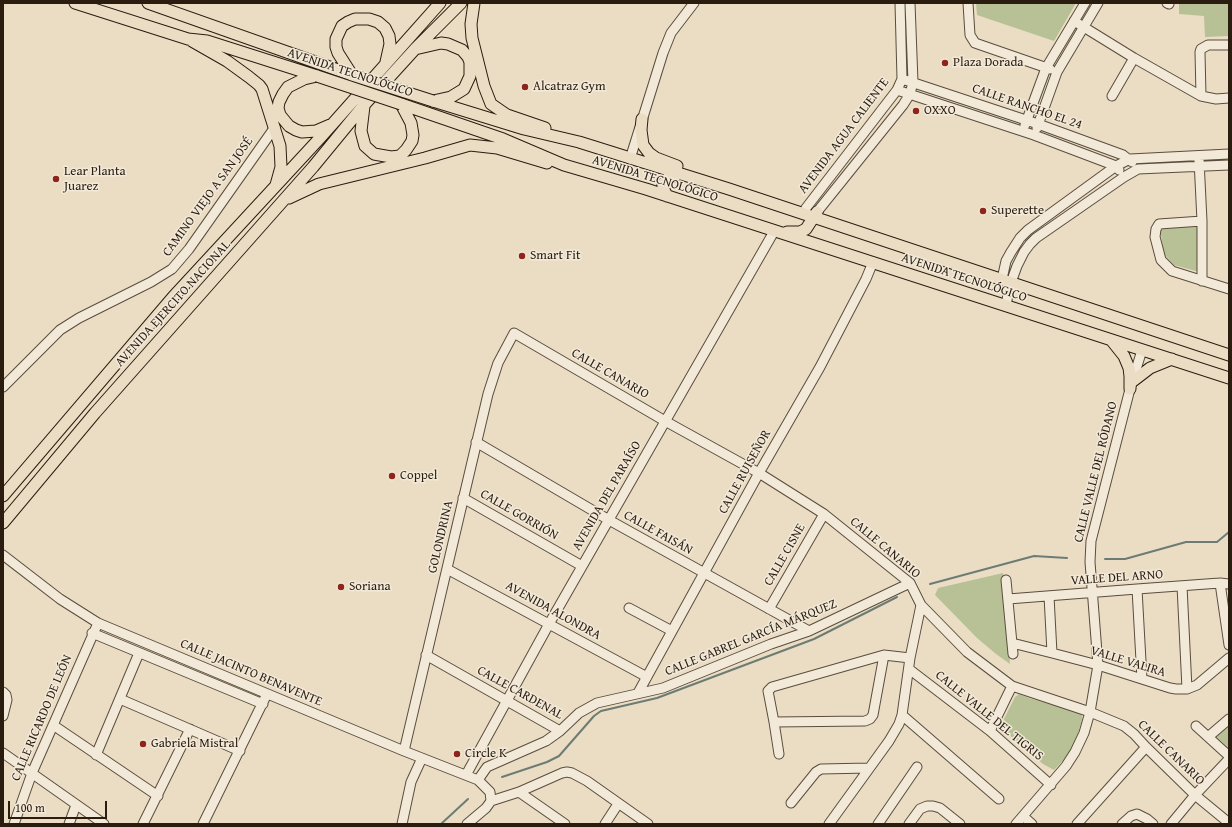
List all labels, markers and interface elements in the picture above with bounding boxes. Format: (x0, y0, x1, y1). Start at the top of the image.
street label: AVENIDA TECNOLÓGICO (285, 45, 415, 101)
place label: Plaza Dorada (953, 55, 1023, 71)
marker: Plaza Dorada (940, 58, 950, 68)
street label: AVENIDA AGUA CALIENTE (795, 75, 893, 197)
place label: Alcatraz Gym (533, 79, 606, 95)
street label: CALLE RANCHO EL 24 (970, 81, 1084, 133)
marker: Alcatraz Gym (520, 82, 530, 92)
place label: OXXO (924, 103, 956, 119)
marker: OXXO (911, 106, 921, 116)
street label: CAMINO VIEJO A SAN JOSÉ (159, 134, 257, 260)
street label: AVENIDA TECNOLÓGICO (590, 152, 720, 206)
place label: Lear Planta Juarez (64, 164, 126, 195)
marker: Lear Planta Juarez (51, 174, 61, 184)
place label: Superette (991, 203, 1044, 219)
marker: Superette (978, 206, 988, 216)
street label: AVENIDA EJERCITO NACIONAL (112, 238, 234, 370)
place label: Smart Fit (530, 248, 581, 264)
street label: AVENIDA TECNOLÓGICO (899, 250, 1029, 306)
marker: Smart Fit (517, 251, 527, 261)
street label: CALLE CANARIO (568, 345, 652, 403)
street label: CALLE VALLE DEL RÓDANO (1071, 400, 1121, 544)
street label: CALLE RUISEÑOR (716, 427, 774, 517)
street label: AVENIDA DEL PARAÍSO (569, 438, 645, 554)
place label: Coppel (400, 468, 437, 484)
marker: Coppel (387, 471, 397, 481)
street label: CALLE GORRIÓN (477, 486, 561, 544)
street label: GOLONDRINA (425, 499, 457, 575)
street label: CALLE FAISÁN (621, 508, 695, 558)
street label: CALLE CANARIO (847, 514, 923, 582)
street label: CALLE CISNE (761, 521, 809, 589)
street label: VALLE DEL ARNO (1070, 567, 1164, 589)
street label: AVENIDA ALONDRA (503, 578, 603, 644)
place label: Soriana (349, 579, 391, 595)
marker: Soriana (336, 582, 346, 592)
street label: CALLE GABREL GARCÍA MÁRQUEZ (663, 596, 839, 680)
street label: CALLE JACINTO BENAVENTE (178, 636, 324, 710)
street label: VALLE VALIRA (1088, 643, 1168, 681)
street label: CALLE RICARDO DE LEÓN (8, 653, 76, 783)
street label: CALLE CARDENAL (474, 663, 566, 723)
street label: CALLE VALLE DEL TIGRIS (932, 668, 1046, 764)
street label: CALLE CANARIO (1134, 717, 1208, 789)
place label: Gabriela Mistral (151, 736, 238, 752)
marker: Gabriela Mistral (138, 739, 148, 749)
place label: Circle K (465, 746, 507, 762)
marker: Circle K (452, 749, 462, 759)
scale bar (10, 793, 109, 819)
text: 100 m (15, 799, 45, 816)

